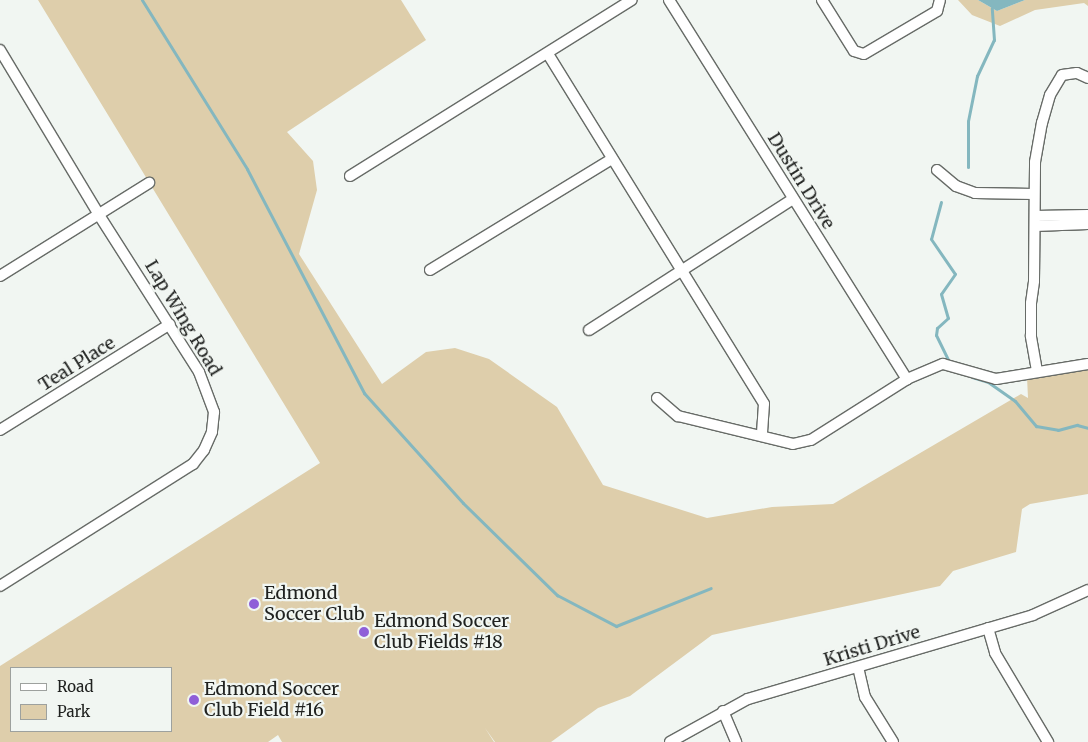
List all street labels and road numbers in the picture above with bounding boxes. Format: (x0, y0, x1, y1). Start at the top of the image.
street label: Dustin Drive (763, 129, 839, 233)
street label: Lap Wing Road (140, 256, 226, 380)
street label: Teal Place (35, 332, 119, 396)
street label: Kristi Drive (821, 621, 923, 671)

